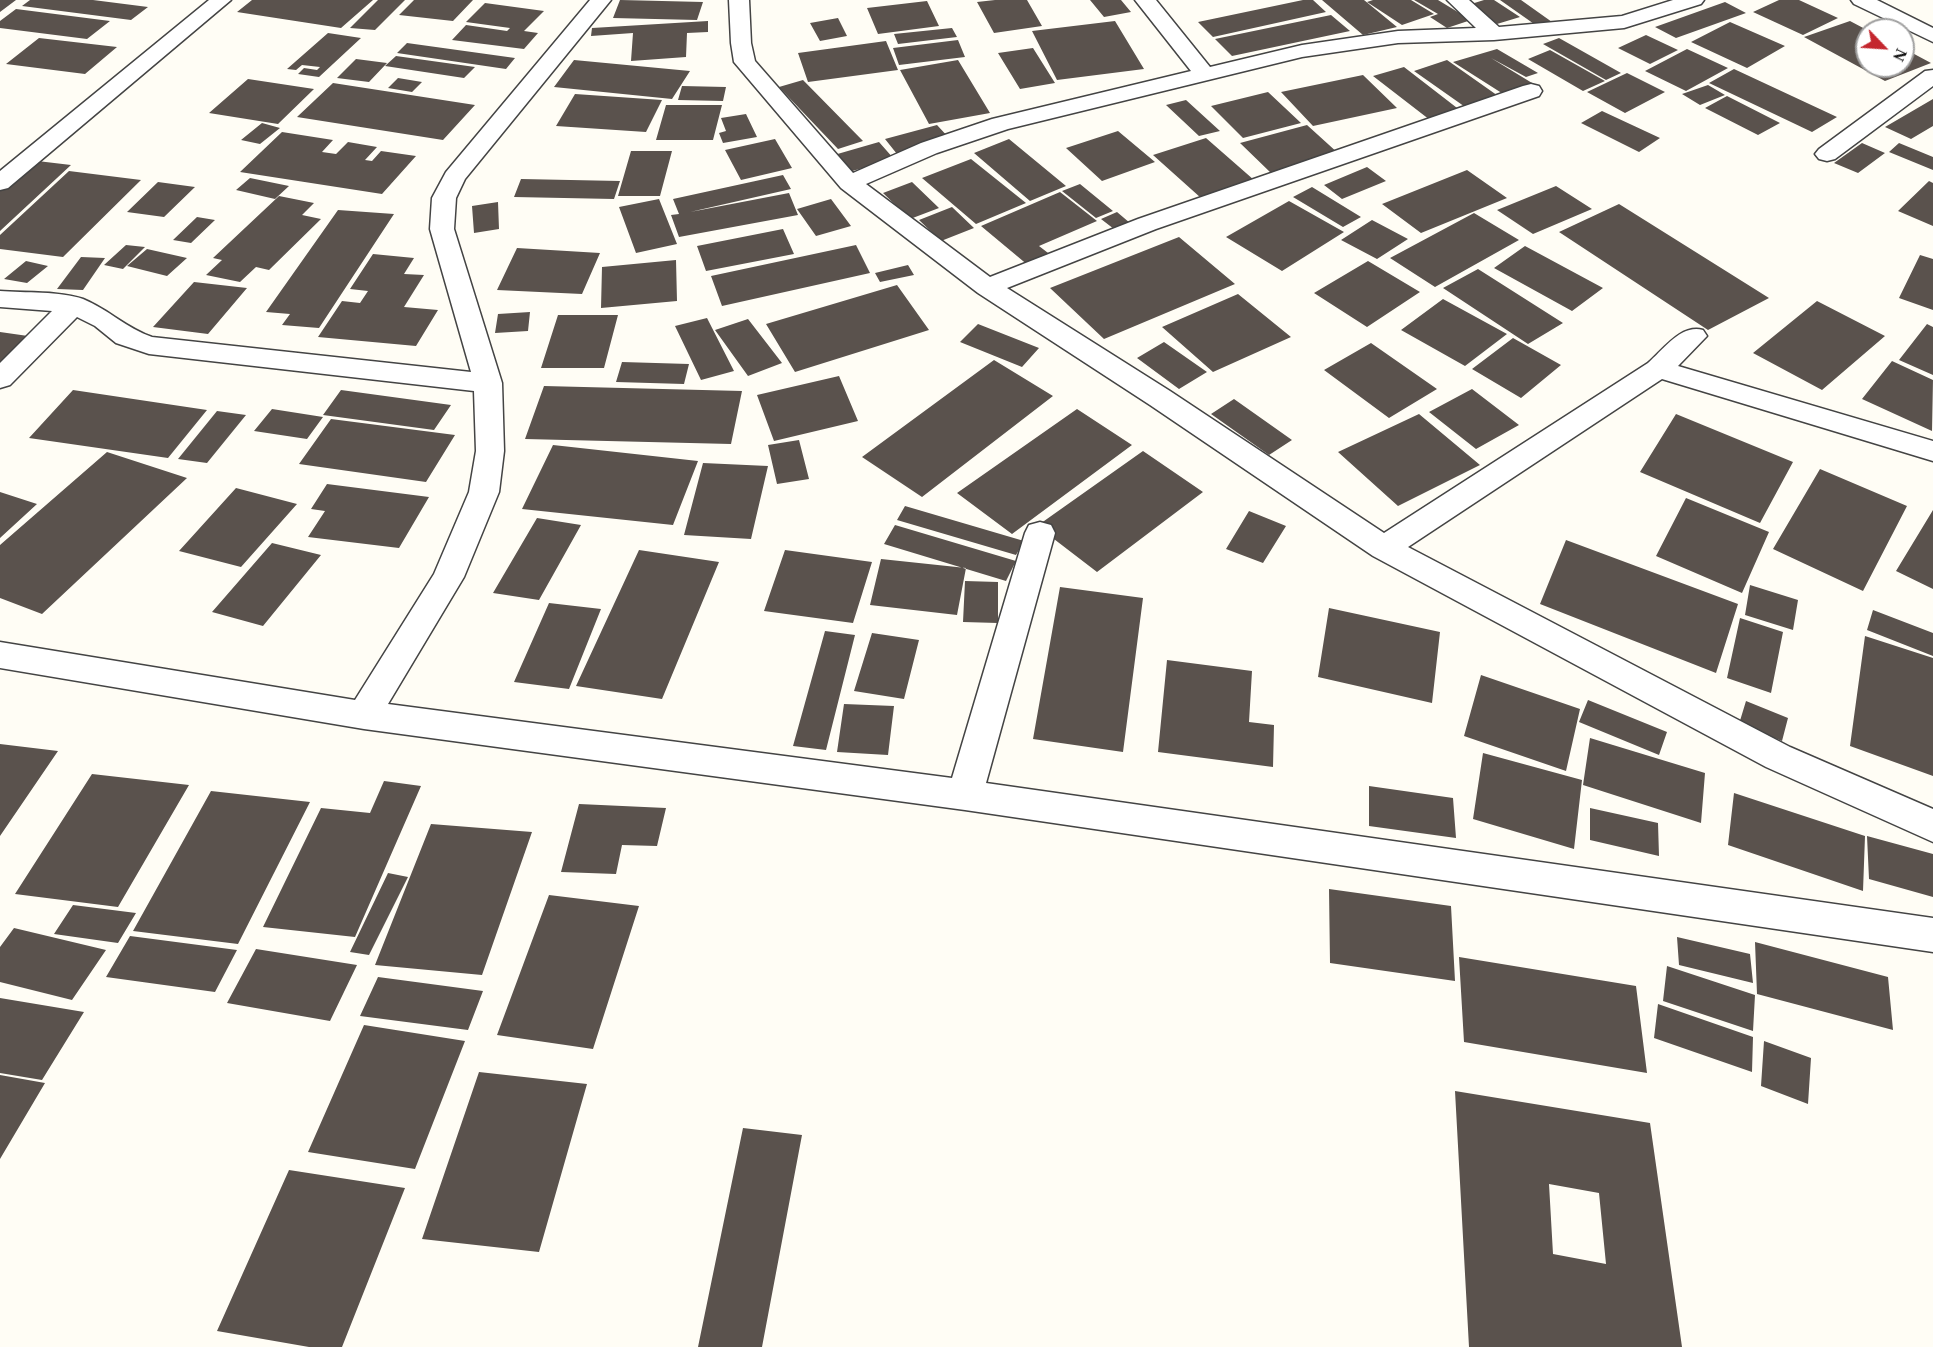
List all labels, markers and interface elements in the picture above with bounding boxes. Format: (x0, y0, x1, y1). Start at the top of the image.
north arrow (1855, 18, 1915, 78)
text: N (1890, 46, 1910, 64)

